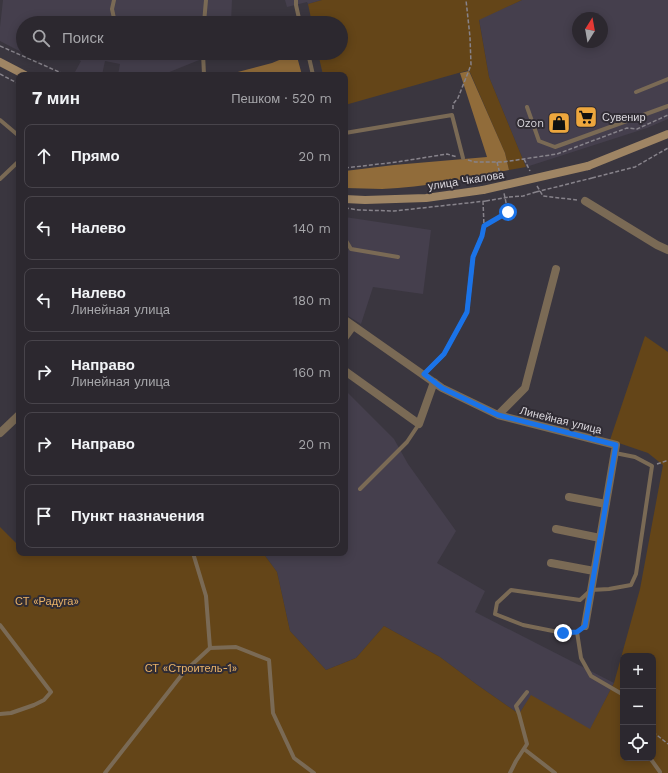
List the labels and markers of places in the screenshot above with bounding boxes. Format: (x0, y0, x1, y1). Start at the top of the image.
supermarket icon: Сувенир (573, 104, 599, 130)
shop icon: Ozon (546, 110, 572, 136)
place label: Сувенир (602, 111, 646, 124)
place label: Ozon (517, 117, 544, 130)

